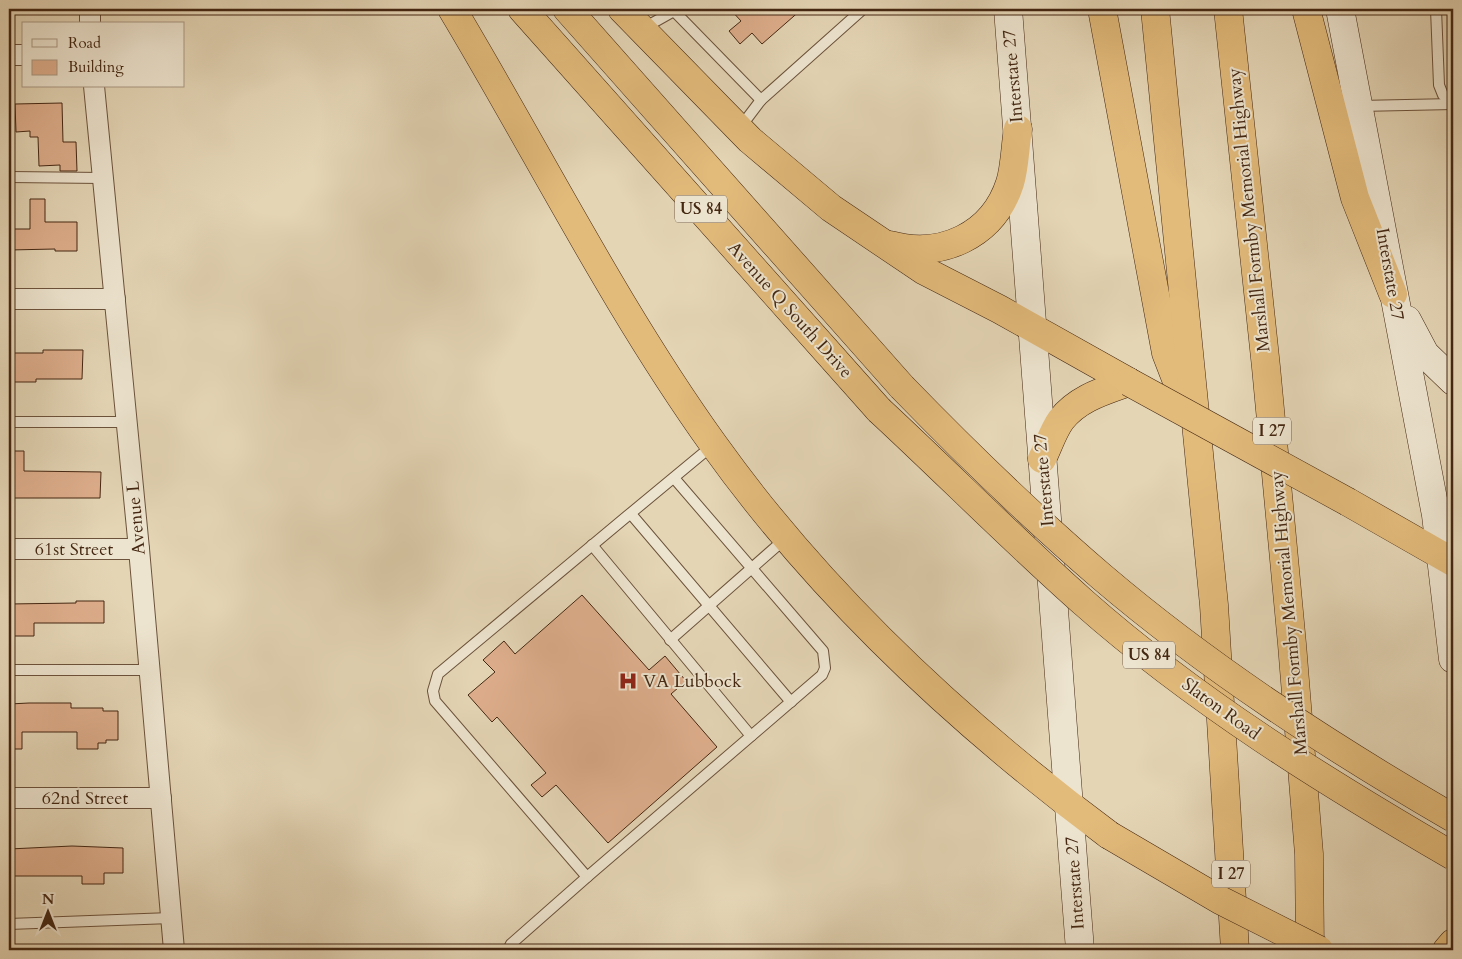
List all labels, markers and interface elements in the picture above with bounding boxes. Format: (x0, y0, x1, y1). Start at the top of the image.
legend (22, 22, 185, 88)
street label: Interstate 27 (996, 28, 1030, 124)
text: Road (68, 33, 101, 53)
text: Building (68, 57, 124, 77)
street label: Marshall Formby Memorial Highway (1222, 66, 1276, 353)
road number: US 84 (675, 195, 727, 222)
street label: Interstate 27 (1370, 226, 1410, 322)
street label: Avenue Q South Drive (722, 236, 858, 384)
road number: I 27 (1253, 418, 1291, 444)
street label: Interstate 27 (1027, 432, 1061, 528)
street label: Marshall Formby Memorial Highway (1264, 469, 1314, 756)
street label: Avenue L (120, 480, 152, 556)
street label: 61st Street (35, 537, 113, 562)
road number: US 84 (1123, 642, 1175, 668)
place label: VA Lubbock (643, 669, 742, 694)
hospital icon: VA Lubbock (617, 670, 639, 692)
street label: Slaton Road (1177, 672, 1266, 746)
street label: 62nd Street (42, 786, 129, 811)
street label: Interstate 27 (1059, 836, 1091, 930)
road number: I 27 (1212, 861, 1250, 888)
north arrow (22, 886, 72, 936)
text: N (42, 890, 54, 909)

